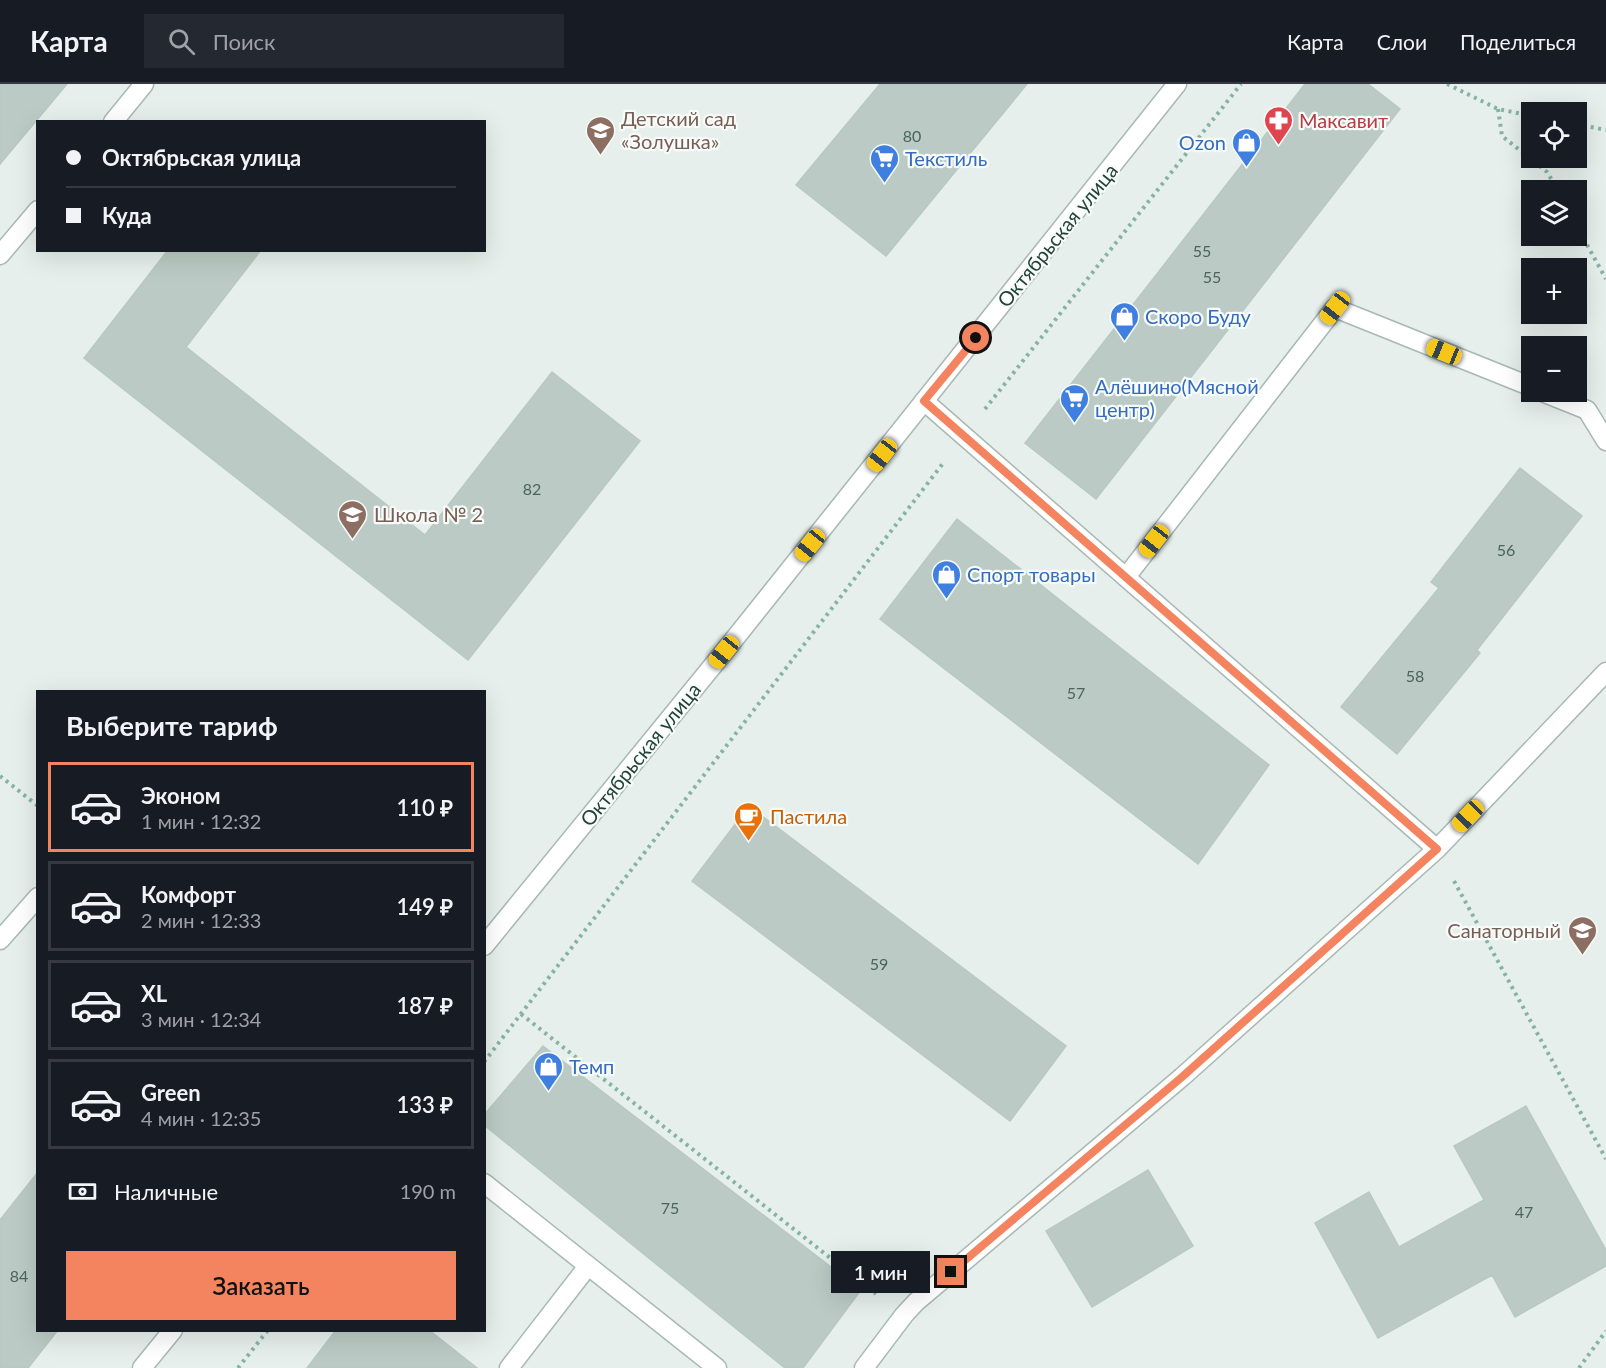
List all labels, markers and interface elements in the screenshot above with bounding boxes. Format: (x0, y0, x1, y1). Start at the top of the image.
search box (144, 14, 564, 68)
text: Карта (30, 24, 108, 58)
icon: search (165, 25, 198, 58)
text: Поиск (213, 28, 276, 55)
text: Карта (1287, 29, 1344, 54)
text: Слои (1377, 29, 1427, 54)
text: Поделиться (1460, 29, 1576, 54)
map controls (1521, 102, 1587, 402)
button: locate (1521, 102, 1587, 168)
pharmacy icon: Максавит (1262, 104, 1294, 146)
place label: Детский сад «Золушка» (621, 106, 736, 153)
place label: Максавит (1299, 108, 1388, 132)
school or university icon: Детский сад «Золушка» (584, 114, 616, 156)
house number: 80 (903, 126, 921, 145)
shop icon: Ozon (1231, 126, 1263, 168)
place label: Ozon (1179, 130, 1226, 154)
supermarket icon: Текстиль (868, 142, 900, 184)
text: Октябрьская улица (102, 144, 301, 171)
place label: Текстиль (905, 146, 987, 170)
street label: Октябрьская улица (992, 158, 1122, 312)
button: layers (1521, 180, 1587, 246)
text: Куда (102, 202, 152, 229)
house number: 55 (1193, 241, 1211, 260)
button: + (1521, 258, 1587, 324)
house number: 55 (1203, 267, 1221, 286)
car (1317, 288, 1353, 328)
shop icon: Скоро Буду (1108, 300, 1140, 342)
place label: Скоро Буду (1145, 304, 1251, 328)
route start (962, 324, 989, 351)
button: − (1521, 336, 1587, 402)
car (1424, 337, 1464, 367)
place label: Алёшино(Мясной центр) (1095, 374, 1259, 421)
supermarket icon: Алёшино(Мясной центр) (1058, 382, 1090, 424)
car (864, 435, 900, 475)
house number: 82 (523, 479, 541, 498)
school or university icon: Школа № 2 (337, 498, 369, 540)
place label: Школа № 2 (374, 502, 483, 526)
car (1136, 521, 1172, 561)
car (792, 525, 828, 565)
house number: 56 (1497, 540, 1515, 559)
shop icon: Спорт товары (930, 558, 962, 600)
place label: Спорт товары (967, 562, 1096, 586)
car (706, 632, 742, 672)
house number: 58 (1406, 666, 1424, 685)
street label: Октябрьская улица (575, 677, 705, 831)
house number: 57 (1067, 683, 1085, 702)
text: Выберите тариф (66, 709, 278, 742)
icon: car (69, 780, 123, 834)
text: Эконом (141, 782, 221, 809)
text: 110 ₽ (396, 794, 453, 821)
car (1449, 797, 1487, 835)
cafe icon: Пастила (733, 800, 765, 842)
place label: Пастила (770, 804, 847, 828)
text: 1 мин · 12:32 (141, 809, 261, 833)
icon: car (69, 879, 123, 933)
text: Комфорт (141, 881, 236, 908)
text: 149 ₽ (396, 893, 453, 920)
text: 2 мин · 12:33 (141, 908, 261, 932)
school or university icon: Санаторный (1566, 914, 1598, 956)
place label: Санаторный (1447, 918, 1561, 942)
house number: 59 (870, 954, 888, 973)
icon: car (69, 978, 123, 1032)
text: XL (141, 980, 167, 1007)
text: 187 ₽ (396, 992, 453, 1019)
text: 3 мин · 12:34 (141, 1007, 261, 1031)
shop icon: Темп (532, 1050, 564, 1092)
place label: Темп (569, 1054, 614, 1078)
icon: car (69, 1077, 123, 1131)
text: Green (141, 1079, 201, 1106)
text: 133 ₽ (396, 1091, 453, 1118)
text: 4 мин · 12:35 (141, 1106, 261, 1130)
icon: cash (66, 1175, 99, 1208)
text: Наличные (114, 1178, 218, 1205)
text: 190 m (400, 1179, 456, 1203)
house number: 75 (661, 1198, 679, 1217)
house number: 47 (1515, 1202, 1533, 1221)
button: Заказать (66, 1251, 456, 1320)
callout: 1 мин (831, 1251, 930, 1293)
route end (937, 1258, 964, 1285)
text: 1 мин (854, 1260, 907, 1284)
house number: 84 (10, 1266, 28, 1285)

